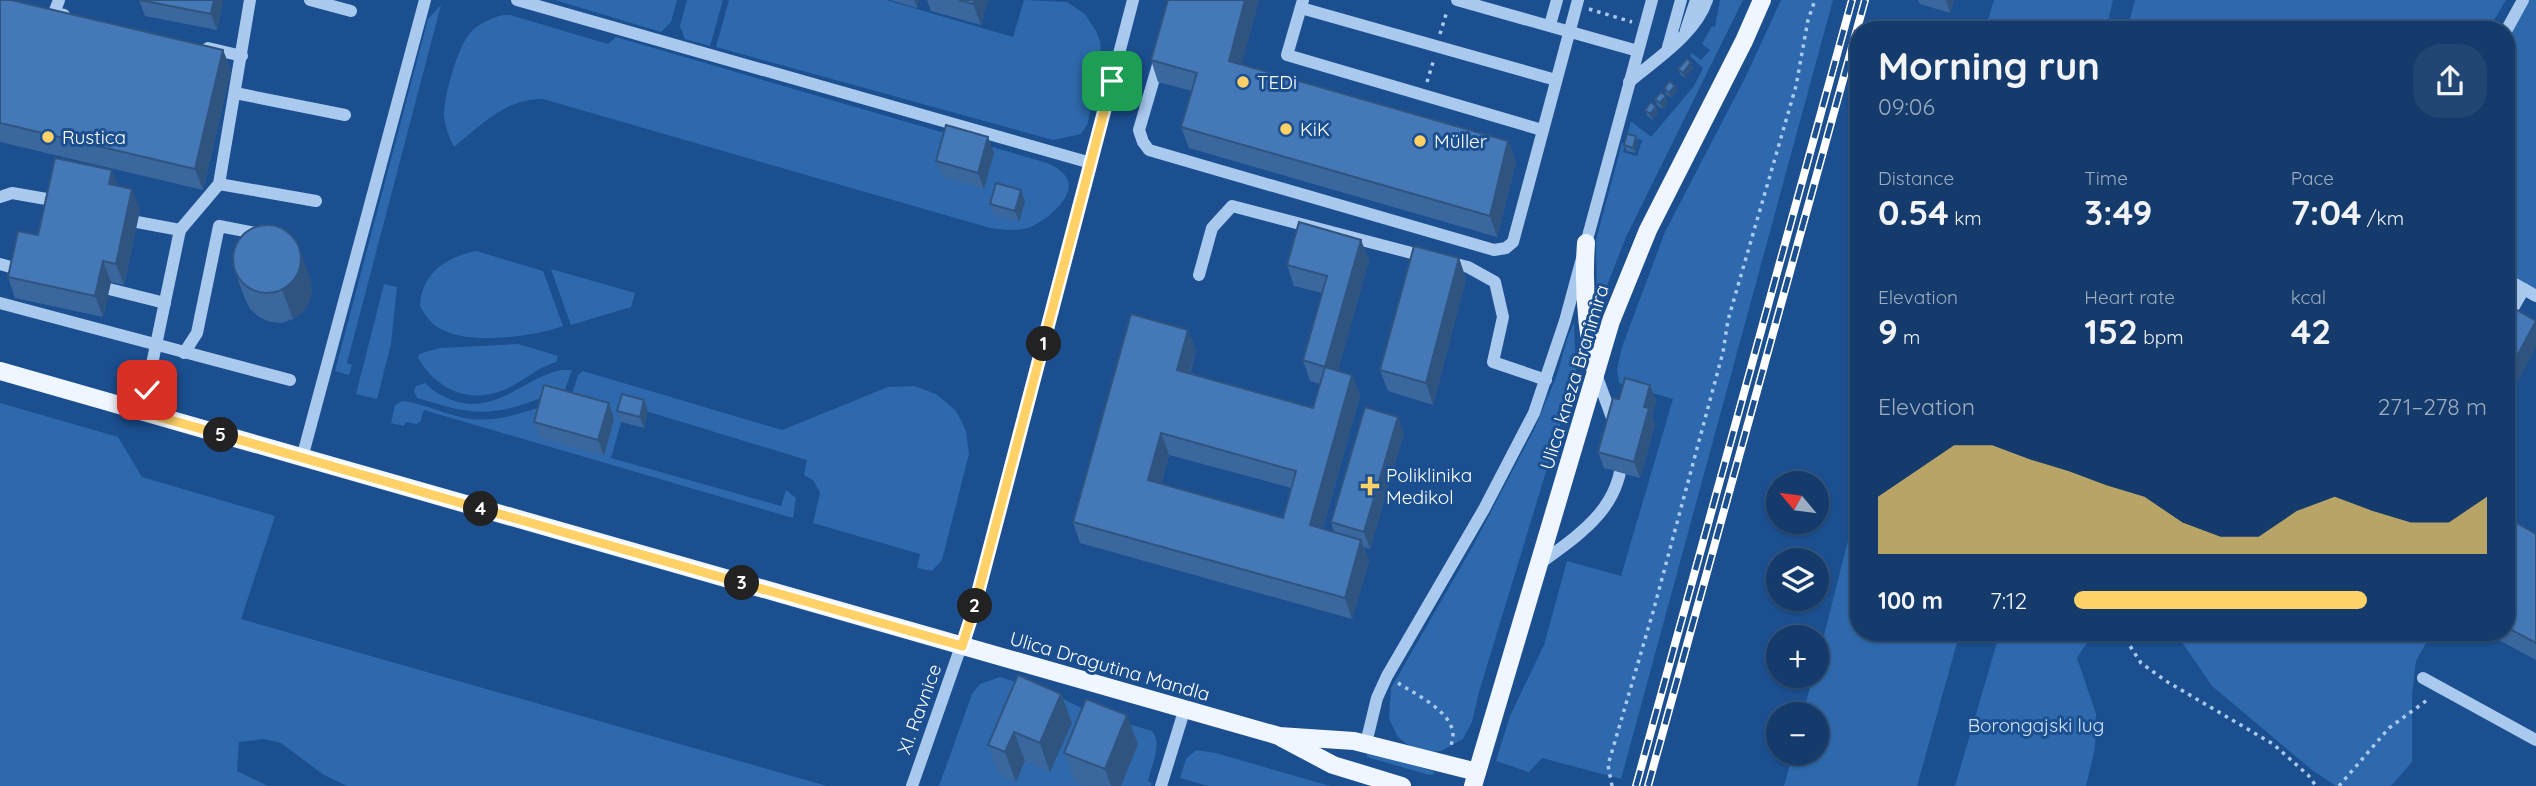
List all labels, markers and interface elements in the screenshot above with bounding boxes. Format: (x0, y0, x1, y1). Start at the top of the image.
text: Morning run (1878, 42, 2100, 90)
button: share (2413, 44, 2487, 118)
pin (1082, 51, 1142, 111)
icon: arrive (1093, 62, 1131, 100)
place label: TEDi (1257, 70, 1297, 94)
marker: TEDi (1235, 74, 1251, 90)
text: 09:06 (1878, 92, 1935, 121)
place label: KiK (1300, 117, 1330, 141)
marker: KiK (1278, 121, 1294, 137)
place label: Rustica (62, 125, 126, 149)
marker: Rustica (40, 129, 56, 145)
place label: Müller (1434, 129, 1488, 153)
marker: Müller (1412, 133, 1428, 149)
text: Distance (1878, 166, 1954, 190)
text: Time (2084, 166, 2128, 190)
text: Pace (2291, 166, 2334, 190)
text: 0.54 (1878, 190, 1949, 234)
text: 3:49 (2084, 190, 2152, 234)
text: 7:04 (2291, 190, 2362, 234)
text: km (1949, 206, 1982, 230)
text: /km (2362, 206, 2404, 230)
street label: Ulica kneza Branimira (1534, 282, 1614, 472)
text: Elevation (1878, 285, 1958, 309)
text: Heart rate (2084, 285, 2175, 309)
text: kcal (2291, 285, 2326, 309)
text: 9 (1878, 309, 1898, 353)
text: 152 (2084, 309, 2138, 353)
text: 42 (2291, 309, 2331, 353)
text: m (1898, 325, 1920, 349)
text: bpm (2138, 325, 2184, 349)
pin: 1 (1026, 326, 1062, 362)
text: 1 (1040, 331, 1047, 355)
pin (117, 360, 177, 420)
icon: check (128, 371, 166, 409)
text: Elevation (1878, 392, 1975, 421)
text: 271–278 m (2378, 392, 2487, 421)
pin: 5 (204, 418, 238, 452)
text: 5 (215, 422, 226, 446)
place label: Poliklinika Medikol (1386, 463, 1472, 509)
north arrow (1766, 471, 1829, 534)
map controls (1766, 471, 1829, 765)
marker: Poliklinika Medikol (1360, 476, 1380, 496)
pin: 4 (463, 491, 498, 526)
text: 4 (475, 496, 486, 520)
button: layers (1766, 548, 1829, 611)
pin: 3 (724, 566, 760, 600)
text: 3 (736, 570, 747, 594)
text: 100 m (1878, 586, 1943, 615)
text: 7:12 (1990, 586, 2027, 615)
pin: 2 (958, 588, 992, 624)
text: 2 (969, 593, 980, 617)
button: + (1766, 625, 1829, 688)
street label: Ulica Dragutina Mandla (1007, 626, 1213, 706)
street label: XI. Ravnice (892, 660, 946, 758)
button: − (1766, 702, 1829, 765)
park label: Borongajski lug (1968, 713, 2104, 737)

